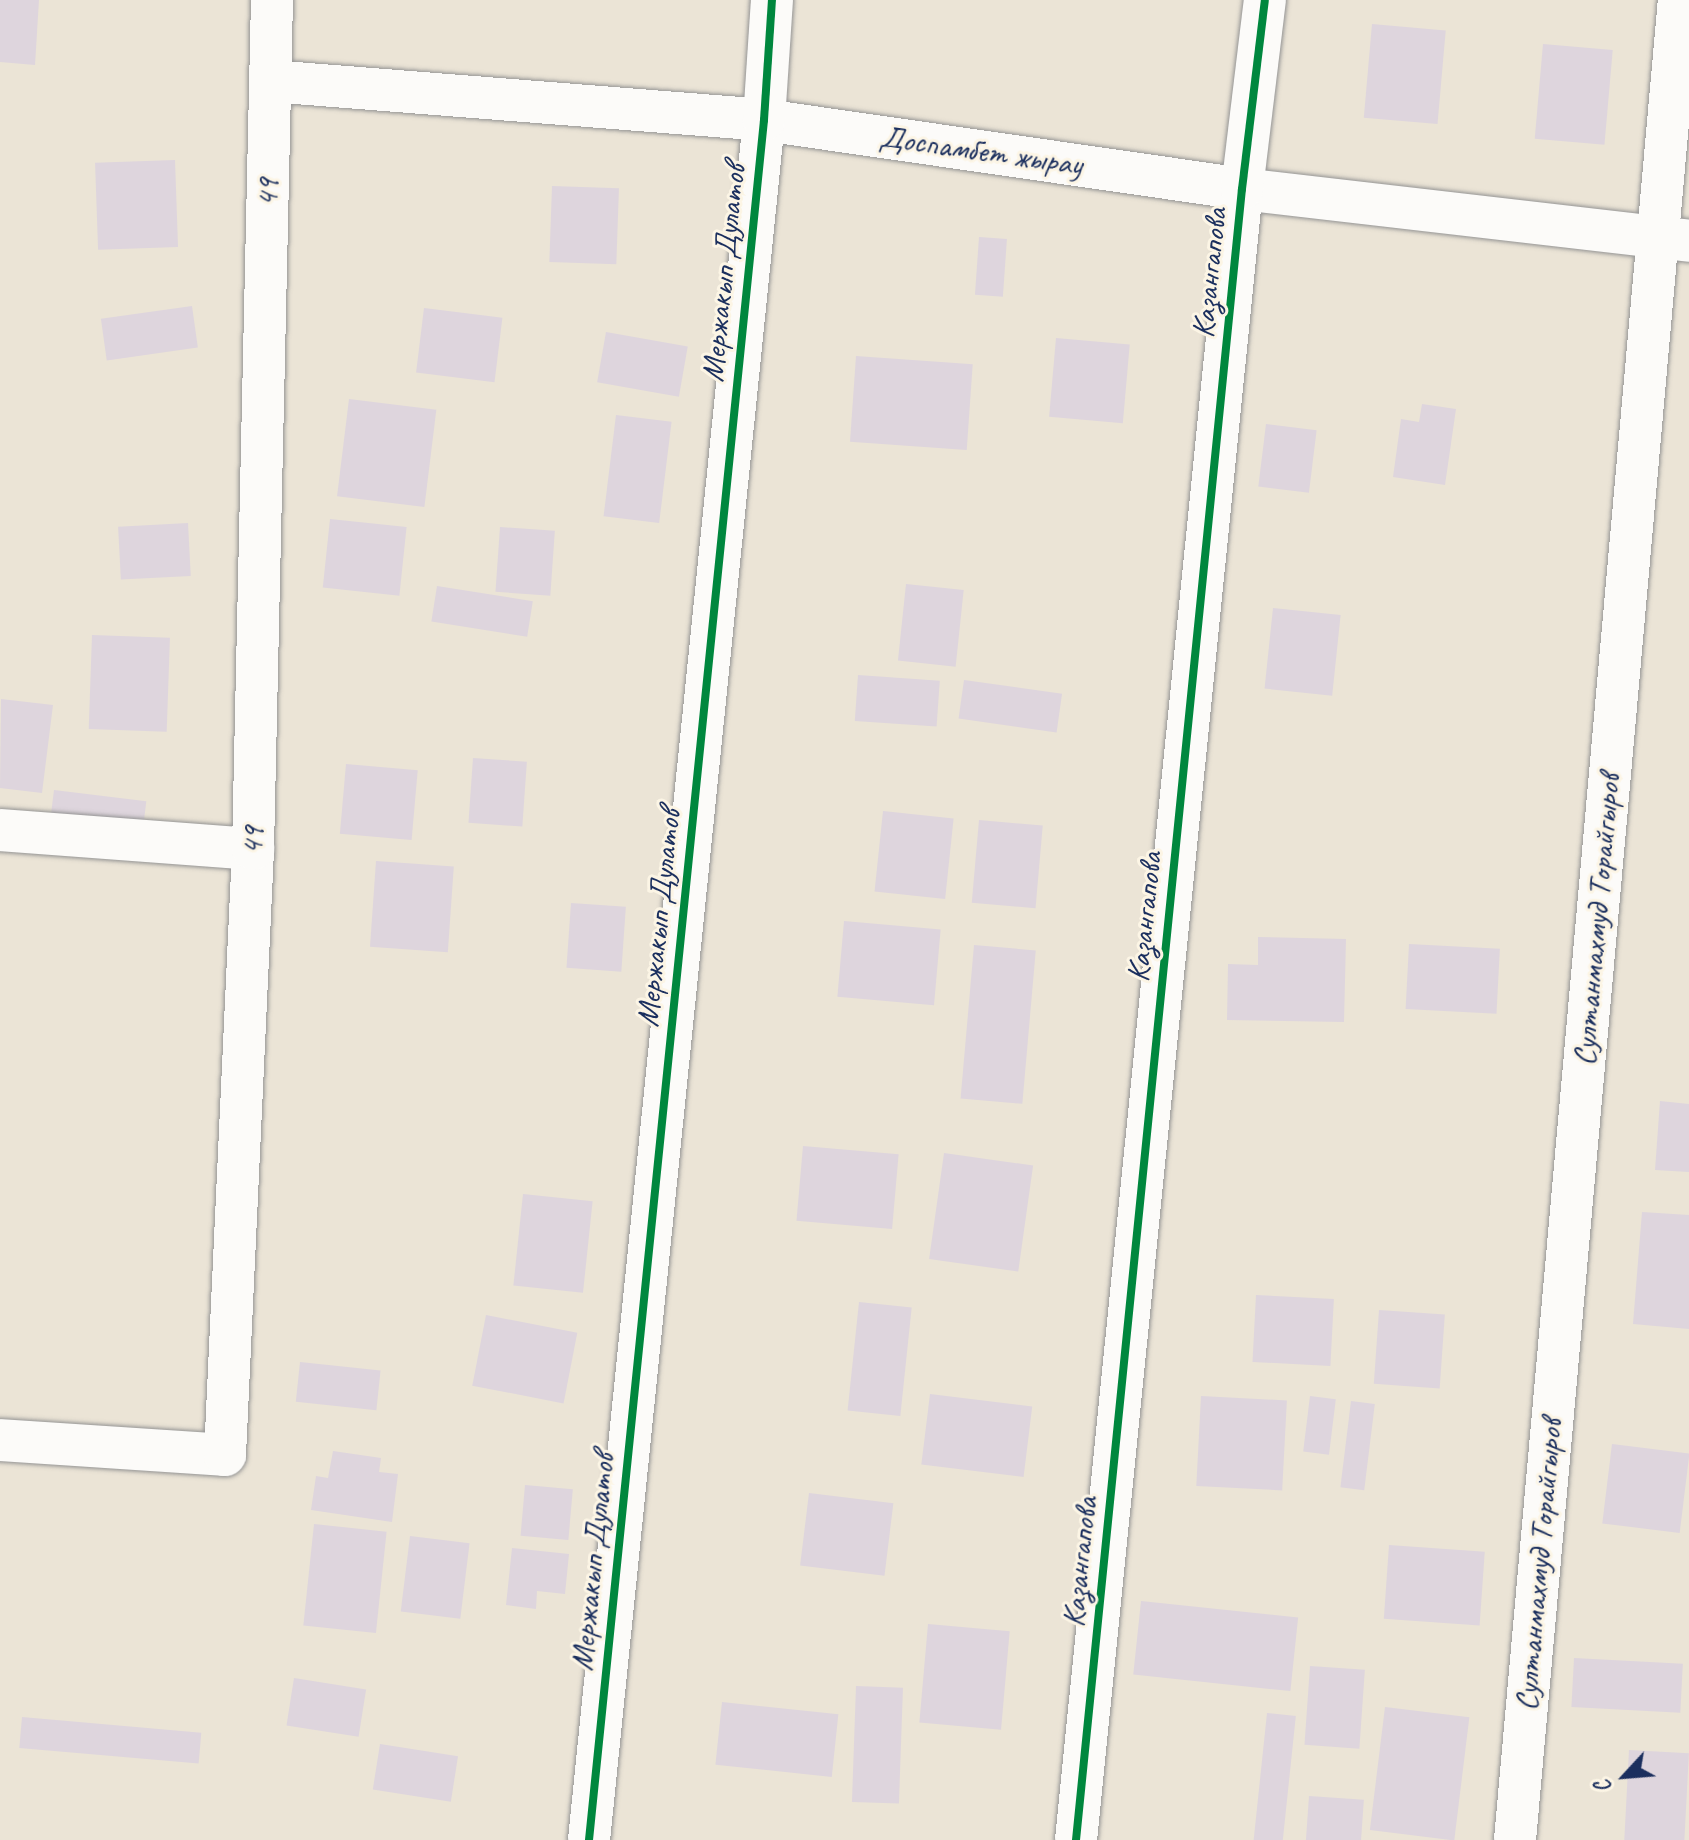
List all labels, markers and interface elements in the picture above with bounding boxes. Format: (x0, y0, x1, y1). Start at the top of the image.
street label: Доспамбет жырау (876, 118, 1086, 184)
street label: Мержакып Дулатов (693, 161, 755, 385)
street label: 49 (249, 178, 287, 208)
street label: Казангапова (1184, 206, 1236, 340)
street label: Султанмахмуд Торайгыров (1565, 775, 1629, 1065)
street label: Мержакып Дулатов (628, 806, 690, 1030)
street label: 49 (233, 826, 273, 856)
street label: Казангапова (1119, 850, 1171, 984)
street label: Султанмахмуд Торайгыров (1507, 1420, 1571, 1710)
street label: Мержакып Дулатов (562, 1450, 624, 1674)
street label: Казангапова (1054, 1495, 1106, 1629)
north arrow (1585, 1736, 1665, 1816)
text: С (1588, 1776, 1618, 1798)

